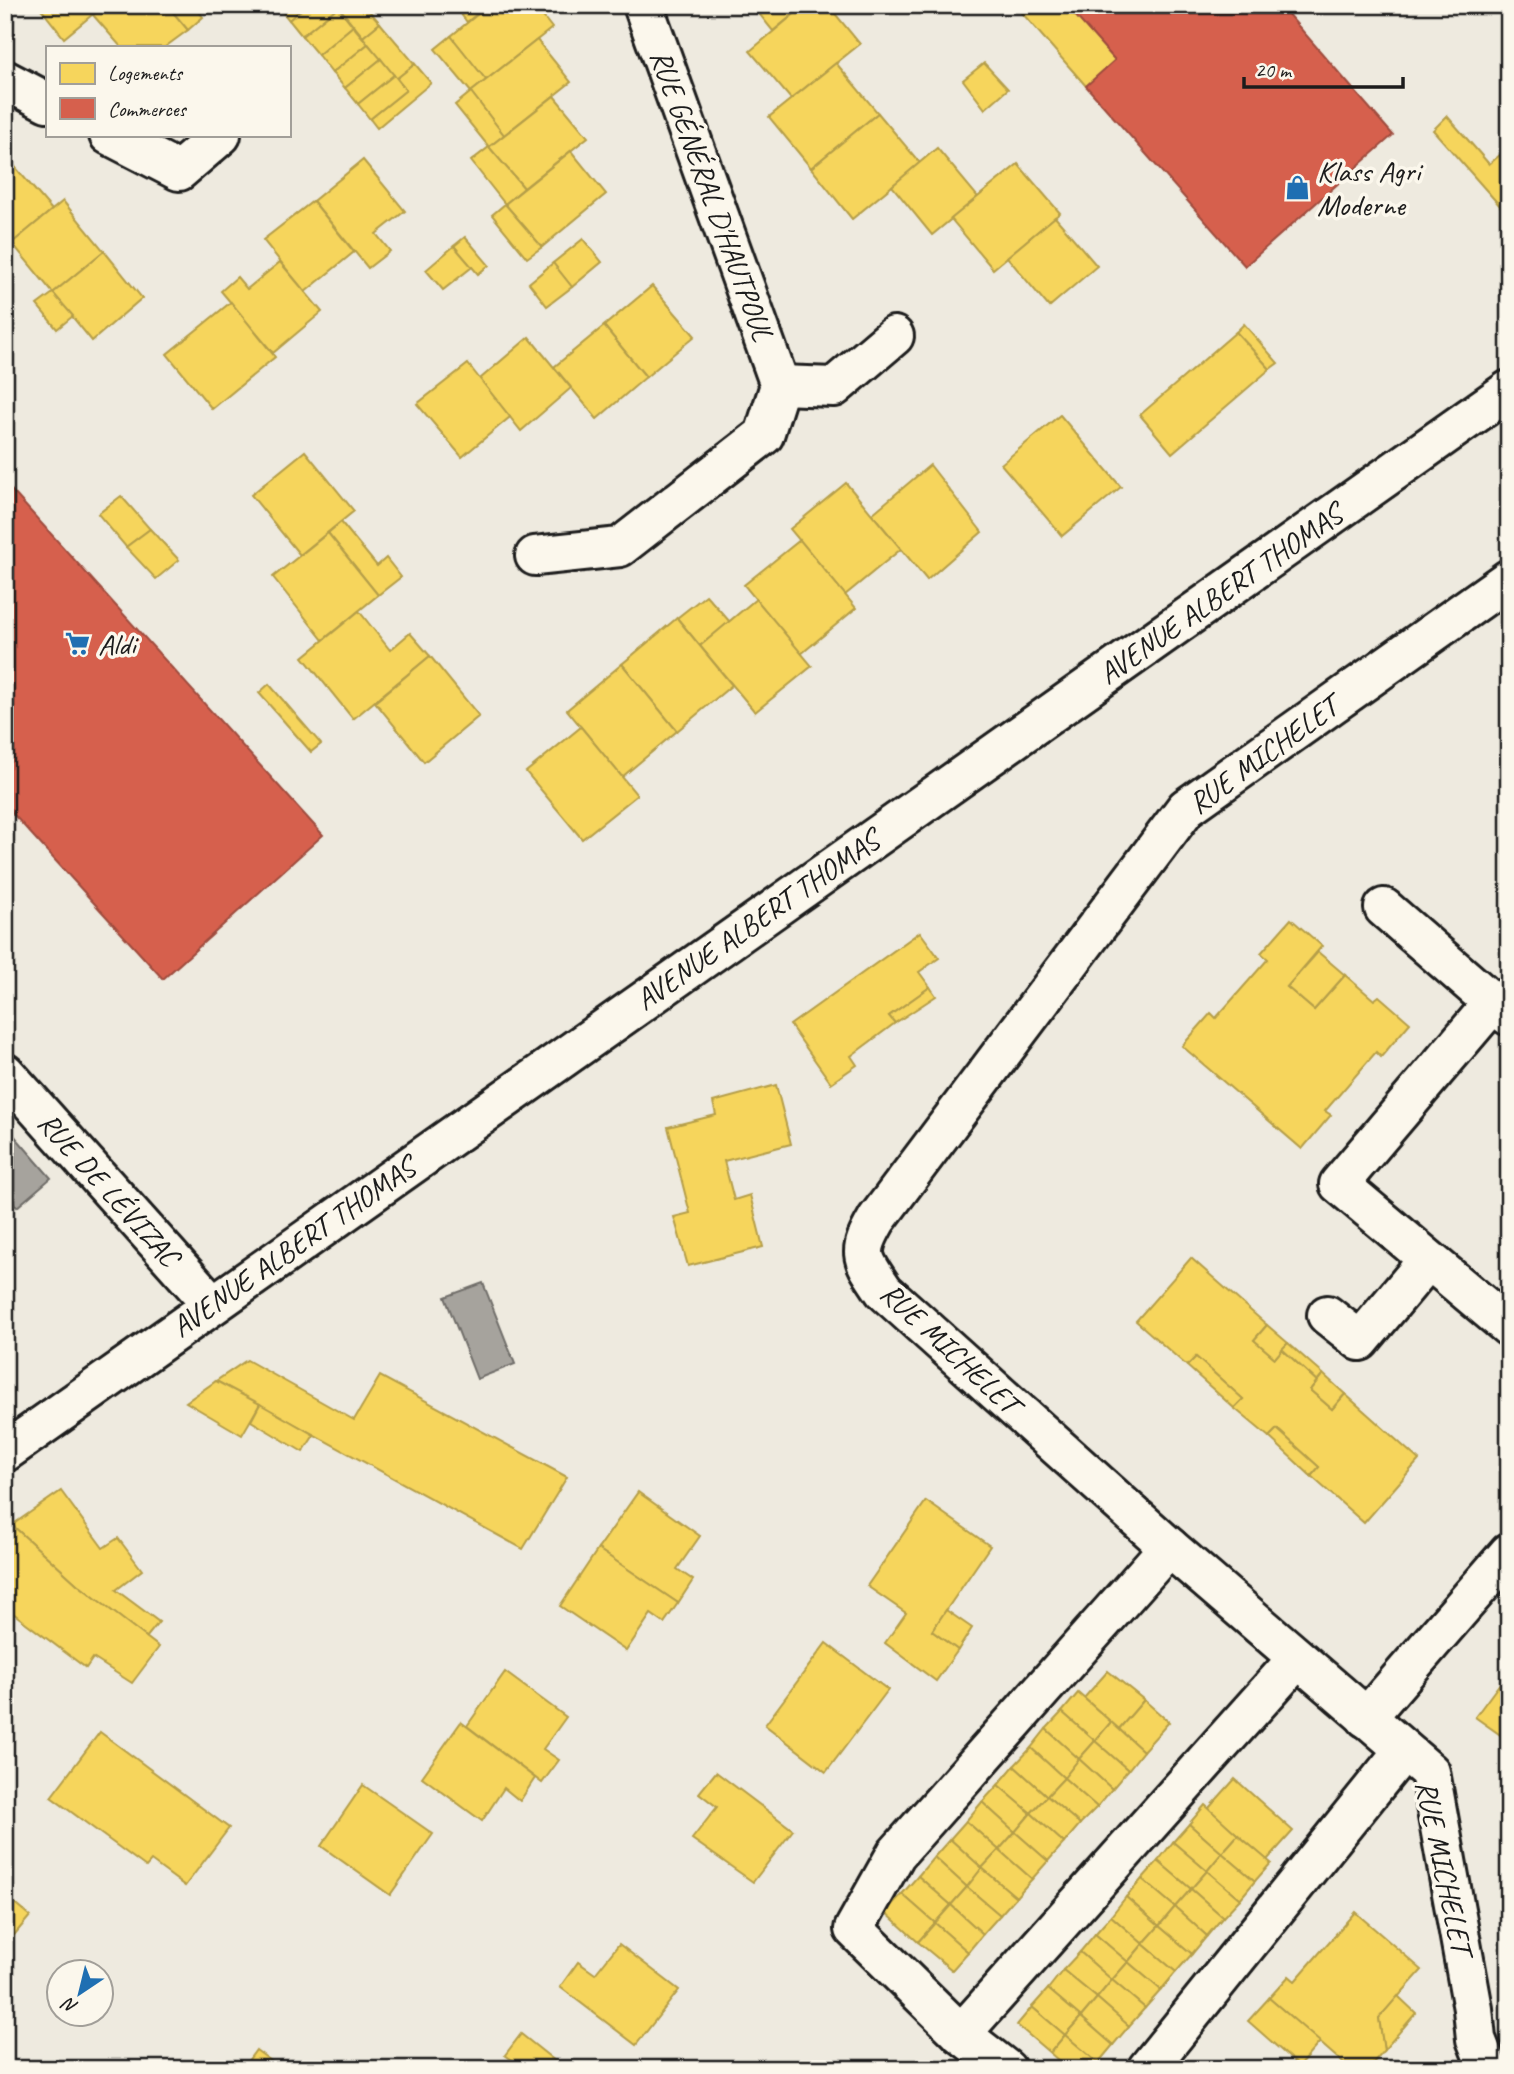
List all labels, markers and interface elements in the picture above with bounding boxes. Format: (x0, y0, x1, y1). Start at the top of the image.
street label: RUE GÉNÉRAL D'HAUTPOUL (642, 45, 783, 347)
legend (46, 46, 290, 136)
scale bar (1244, 46, 1404, 90)
text: 20 m (1255, 57, 1293, 83)
text: Logements (108, 60, 184, 86)
text: Commerces (108, 96, 188, 122)
place label: Klass Agri Moderne (1317, 152, 1424, 224)
shop icon: Klass Agri Moderne (1283, 174, 1311, 202)
street label: AVENUE ALBERT THOMAS (1091, 492, 1354, 692)
place label: Aldi (98, 625, 139, 663)
supermarket icon: Aldi (64, 630, 92, 658)
street label: RUE MICHELET (1181, 684, 1351, 822)
street label: AVENUE ALBERT THOMAS (628, 818, 891, 1018)
street label: RUE DE LÉVIZAC (30, 1104, 190, 1277)
street label: AVENUE ALBERT THOMAS (164, 1145, 427, 1345)
street label: RUE MICHELET (873, 1274, 1033, 1427)
street label: RUE MICHELET (1407, 1777, 1482, 1964)
north arrow (46, 1958, 116, 2028)
text: N (56, 1991, 83, 2019)

